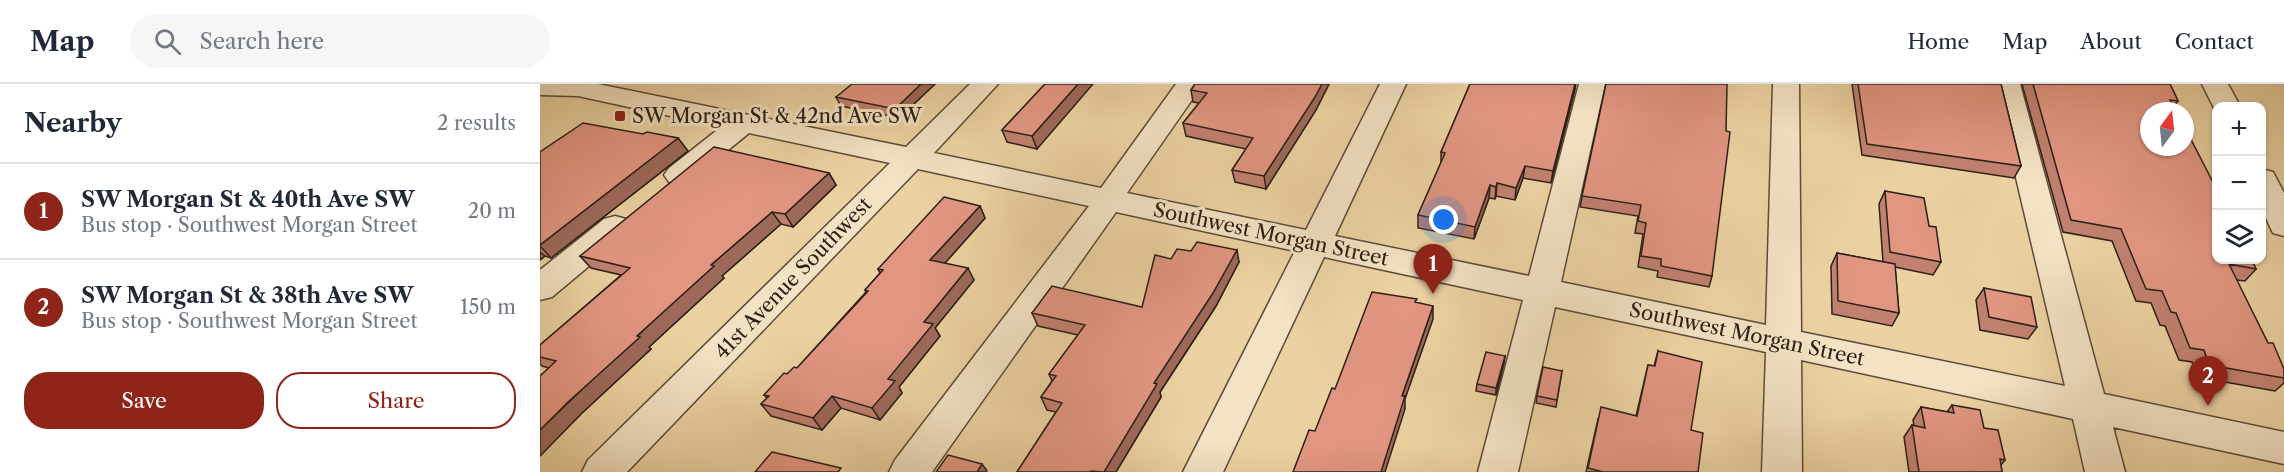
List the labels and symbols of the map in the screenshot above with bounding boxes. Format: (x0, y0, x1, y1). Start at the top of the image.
north arrow (2140, 102, 2194, 156)
place label: SW Morgan St & 42nd Ave SW (632, 104, 923, 128)
marker: SW Morgan St & 42nd Ave SW (613, 109, 627, 123)
street label: 41st Avenue Southwest (710, 192, 876, 364)
street label: Southwest Morgan Street (1151, 197, 1391, 271)
your location (1429, 205, 1458, 234)
pin: 1 (1414, 244, 1452, 294)
street label: Southwest Morgan Street (1627, 297, 1867, 371)
pin: 2 (2188, 356, 2228, 406)

